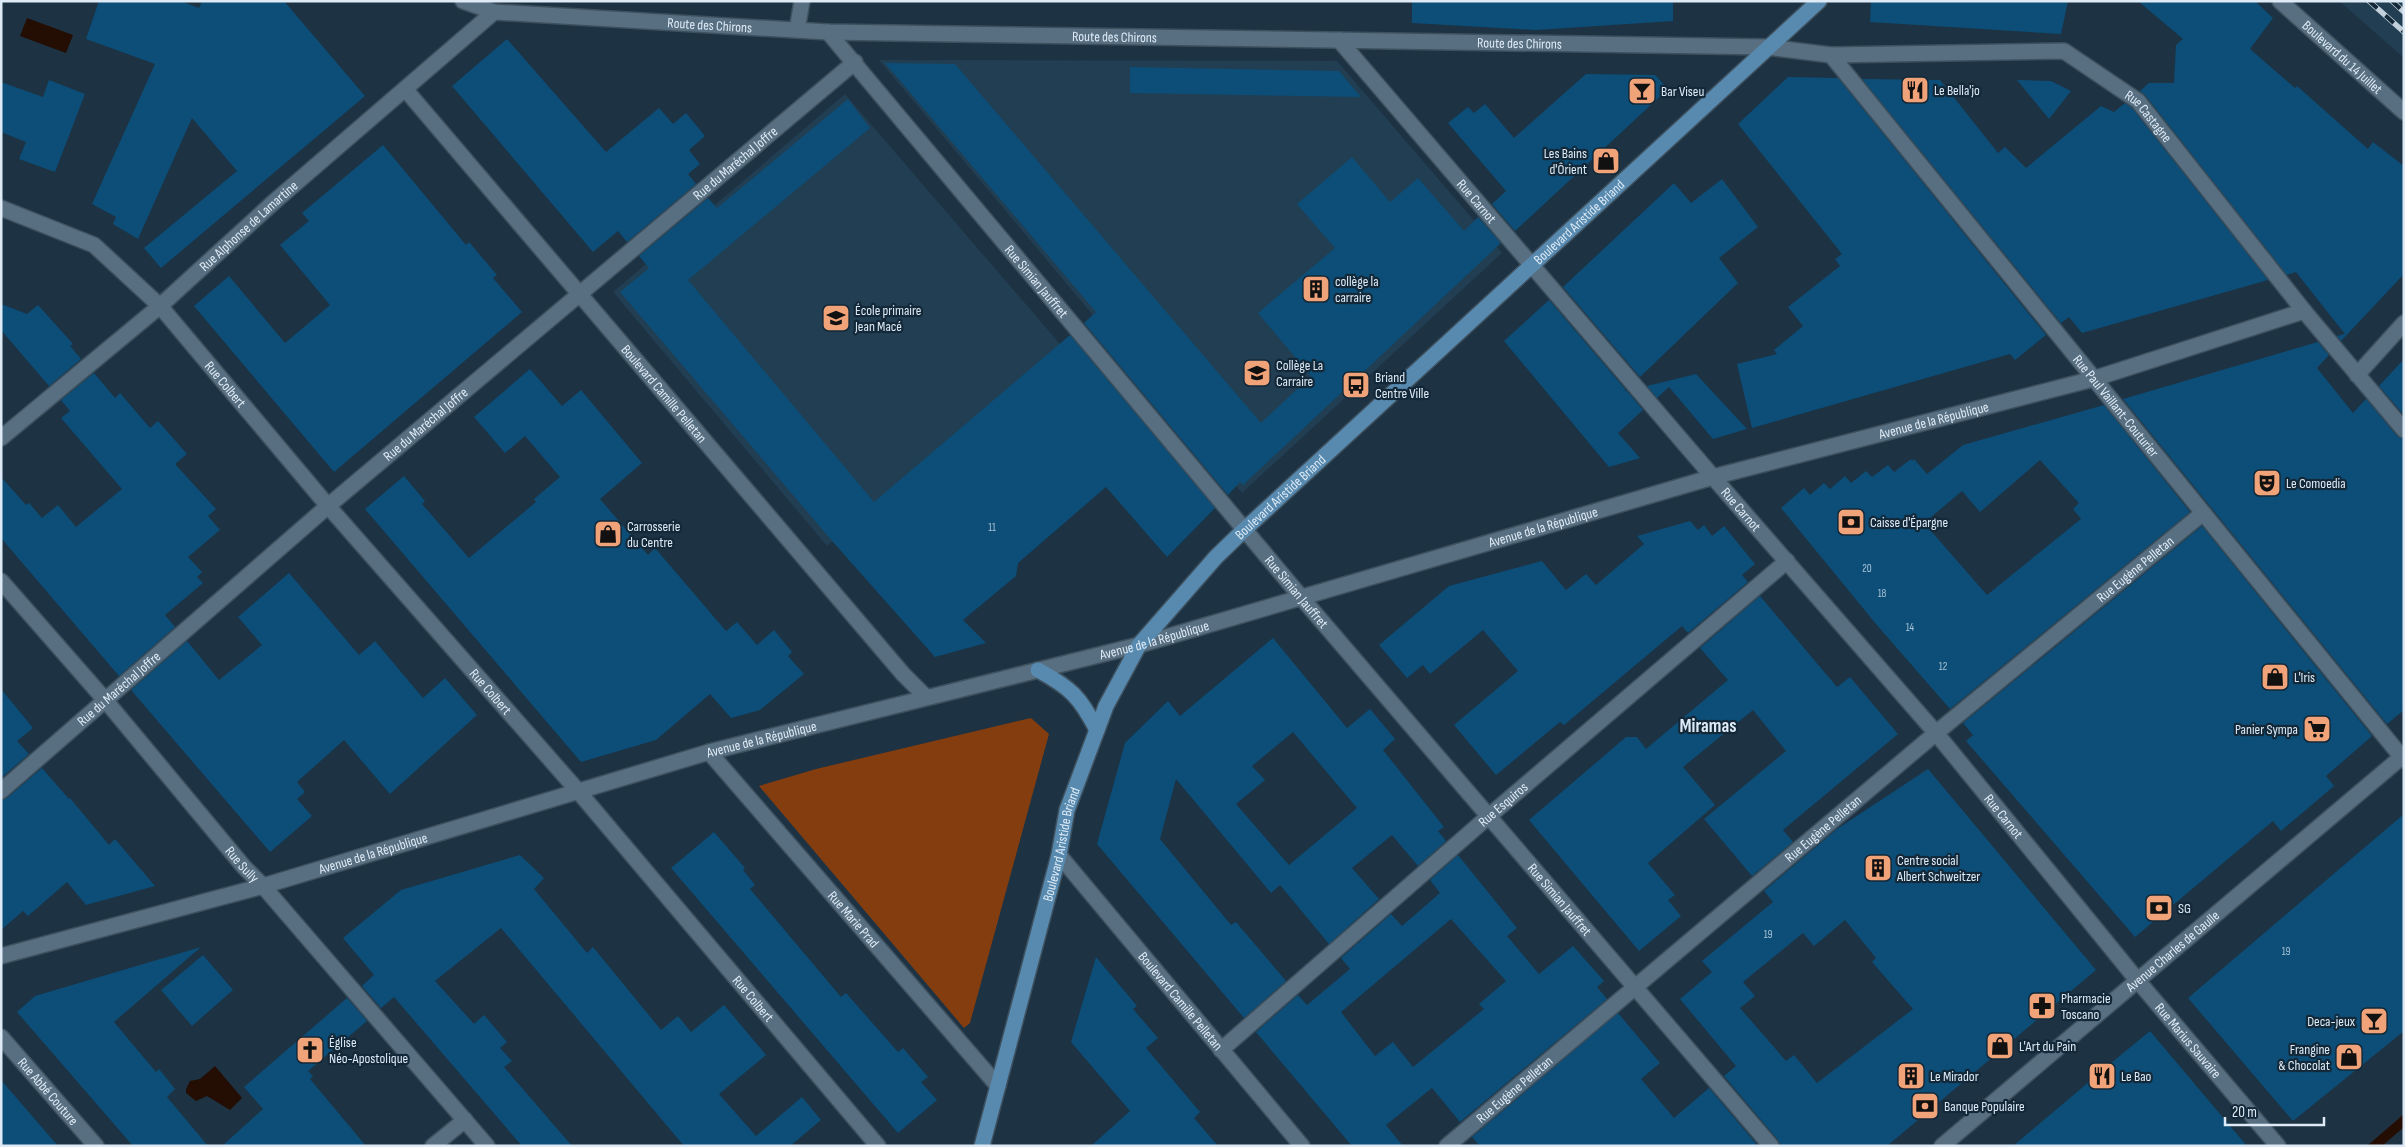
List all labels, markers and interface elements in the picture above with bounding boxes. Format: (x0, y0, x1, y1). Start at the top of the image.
street label: Route des Chirons (667, 14, 753, 36)
street label: Boulevard du 14 Juillet (2299, 17, 2386, 97)
street label: Route des Chirons (1072, 27, 1157, 46)
street label: Route des Chirons (1477, 34, 1562, 52)
restaurant icon: Le Bella'jo (1900, 75, 1930, 105)
bar icon: Bar Viseu (1627, 76, 1657, 106)
place label: Le Bella'jo (1934, 82, 1980, 99)
place label: Bar Viseu (1661, 83, 1704, 100)
street label: Rue Castagne (2122, 86, 2176, 146)
street label: Rue du Maréchal Joffre (689, 123, 781, 203)
place label: Les Bains d'Ôrient (1544, 145, 1587, 178)
shop icon: Les Bains d'Ôrient (1591, 146, 1621, 176)
street label: Rue Carnot (1453, 176, 1500, 226)
street label: Boulevard Aristide Briand (1530, 176, 1628, 268)
street label: Rue Alphonse de Lamartine (196, 177, 301, 275)
street label: Rue Simian Jauffret (1001, 241, 1072, 321)
place label: collège la carraire (1335, 273, 1379, 306)
building icon: collège la carraire (1301, 274, 1331, 304)
place label: École primaire Jean Macé (854, 302, 921, 335)
school or university icon: École primaire Jean Macé (821, 303, 851, 333)
street label: Boulevard Camille Pelletan (618, 341, 711, 446)
street label: Rue Paul Vaillant-Couturier (2069, 351, 2163, 460)
place label: Collège La Carraire (1276, 357, 1323, 390)
street label: Rue Colbert (201, 358, 250, 411)
school or university icon: Collège La Carraire (1242, 358, 1272, 388)
place label: Briand Centre Ville (1375, 369, 1429, 402)
bus stop icon: Briand Centre Ville (1341, 370, 1371, 400)
street label: Rue du Maréchal Joffre (380, 384, 471, 464)
street label: Avenue de la République (1876, 398, 1990, 443)
street label: Boulevard Aristide Briand (1231, 451, 1329, 543)
theatre icon: Le Comoedia (2252, 468, 2282, 498)
place label: Le Comoedia (2286, 475, 2346, 492)
street label: Rue Carnot (1718, 484, 1765, 535)
street label: Avenue de la République (1486, 503, 1600, 551)
bank icon: Caisse d'Épargne (1836, 507, 1866, 537)
place label: Caisse d'Épargne (1870, 514, 1948, 531)
place label: Carrosserie du Centre (627, 518, 680, 551)
shop icon: Carrosserie du Centre (593, 519, 623, 549)
house number: 11 (988, 521, 996, 534)
street label: Rue Eugène Pelletan (2093, 532, 2177, 606)
street label: Rue Simian Jauffret (1261, 552, 1332, 631)
house number: 20 (1862, 562, 1872, 575)
house number: 18 (1878, 587, 1887, 600)
street label: Avenue de la République (1097, 617, 1211, 663)
house number: 14 (1906, 621, 1915, 634)
street label: Rue du Maréchal Joffre (73, 648, 164, 729)
house number: 12 (1939, 660, 1948, 673)
shop icon: L'Iris (2260, 662, 2290, 692)
street label: Rue Colbert (466, 665, 515, 718)
place label: L'Iris (2294, 669, 2315, 686)
supermarket icon: Panier Sympa (2302, 714, 2332, 744)
district label: Miramas (1680, 715, 1736, 738)
street label: Avenue de la République (704, 717, 818, 761)
place label: Panier Sympa (2235, 721, 2298, 738)
street label: Rue Esquiros (1475, 778, 1531, 830)
street label: Boulevard Aristide Briand (1039, 785, 1083, 903)
street label: Rue Eugène Pelletan (1781, 791, 1865, 866)
street label: Rue Carnot (1981, 791, 2027, 842)
street label: Avenue de la République (316, 829, 429, 878)
street label: Rue Sully (222, 843, 263, 886)
place label: Centre social Albert Schweitzer (1896, 852, 1980, 885)
building icon: Centre social Albert Schweitzer (1863, 853, 1893, 883)
street label: Rue Simian Jauffret (1524, 860, 1596, 939)
street label: Rue Marie Prad (824, 887, 883, 951)
bank icon: SG (2144, 893, 2174, 923)
place label: SG (2178, 900, 2191, 917)
street label: Avenue Charles de Gaulle (2122, 907, 2223, 996)
house number: 19 (1764, 928, 1772, 941)
house number: 19 (2282, 945, 2290, 958)
street label: Boulevard Camille Pelletan (1135, 948, 1227, 1054)
street label: Rue Colbert (729, 972, 778, 1025)
place label: Pharmacie Toscano (2061, 990, 2111, 1023)
pharmacy icon: Pharmacie Toscano (2027, 991, 2057, 1021)
street label: Rue Marius Sauvaire (2152, 999, 2225, 1082)
bar icon: Deca-jeux (2359, 1006, 2389, 1036)
place label: Deca-jeux (2307, 1013, 2356, 1030)
shop icon: L'Art du Pain (1985, 1031, 2015, 1061)
place label: Église Néo-Apostolique (329, 1034, 408, 1067)
church icon: Église Néo-Apostolique (295, 1035, 325, 1065)
place label: L'Art du Pain (2019, 1038, 2076, 1055)
place label: Frangine & Chocolat (2278, 1041, 2330, 1074)
shop icon: Frangine & Chocolat (2334, 1042, 2364, 1072)
street label: Rue Eugène Pelletan (1473, 1052, 1556, 1126)
street label: Rue Abbé Couture (14, 1054, 82, 1128)
building icon: Le Mirador (1896, 1061, 1926, 1091)
restaurant icon: Le Bao (2087, 1061, 2117, 1091)
place label: Le Mirador (1930, 1068, 1979, 1085)
place label: Le Bao (2121, 1068, 2152, 1085)
bank icon: Banque Populaire (1910, 1091, 1940, 1121)
scale bar (2225, 1094, 2324, 1126)
place label: Banque Populaire (1944, 1098, 2025, 1115)
text: 20 m (2232, 1103, 2257, 1122)

